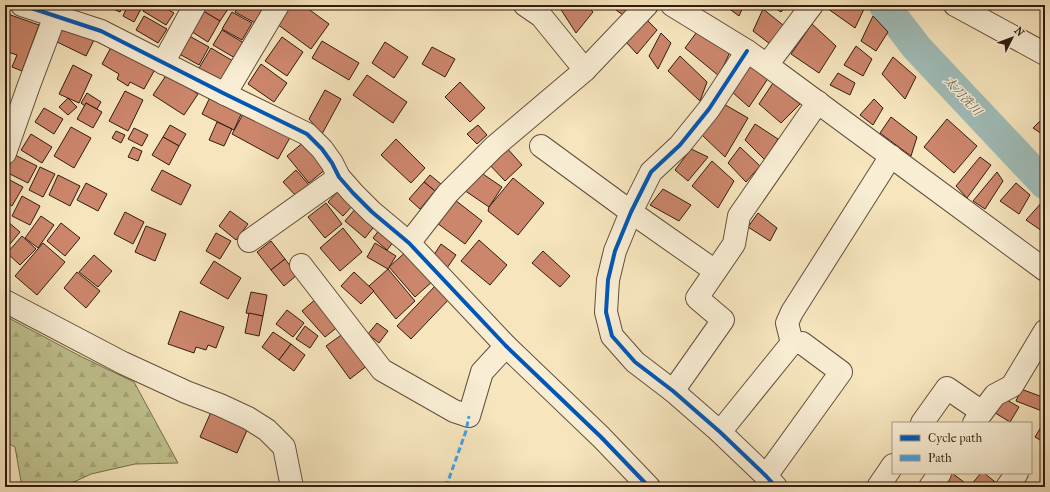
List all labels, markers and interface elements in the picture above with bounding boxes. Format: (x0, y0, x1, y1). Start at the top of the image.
north arrow (992, 18, 1032, 58)
text: N (1011, 24, 1027, 40)
water label: 太刀洗川 (942, 74, 986, 120)
legend (892, 422, 1032, 474)
text: Cycle path (928, 431, 983, 445)
text: Path (928, 451, 952, 465)

